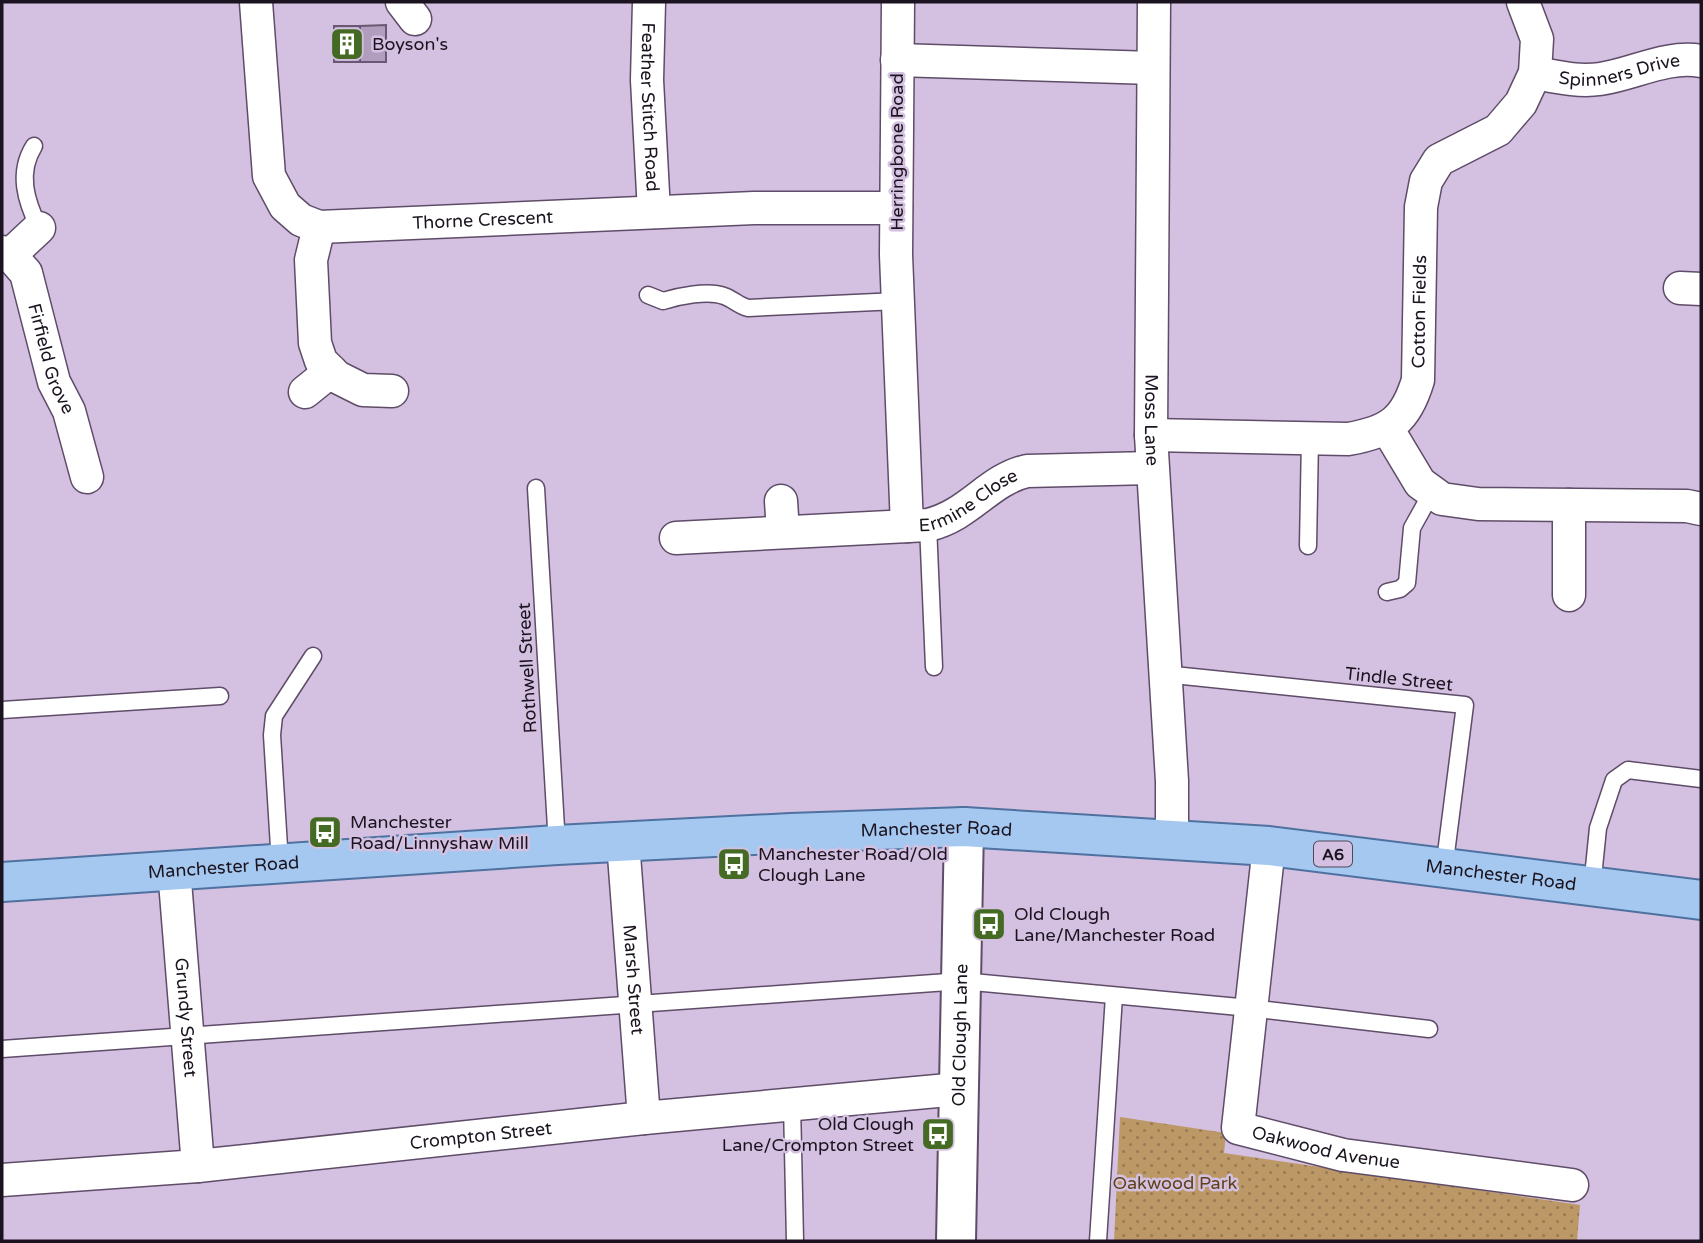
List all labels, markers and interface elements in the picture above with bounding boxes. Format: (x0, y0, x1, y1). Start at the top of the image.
street label: Feather Stitch Road (636, 22, 664, 192)
building icon: Boyson's (328, 25, 366, 63)
place label: Boyson's (372, 33, 448, 55)
street label: Spinners Drive (1557, 49, 1681, 91)
street label: Herringbone Road (886, 73, 908, 231)
street label: Thorne Crescent (412, 206, 554, 234)
street label: Cotton Fields (1407, 255, 1431, 369)
street label: Firfield Grove (23, 301, 80, 418)
street label: Moss Lane (1140, 374, 1164, 466)
street label: Ermine Close (918, 464, 1021, 536)
street label: Rothwell Street (513, 602, 541, 734)
street label: Tindle Street (1344, 662, 1454, 696)
place label: Manchester Road/Linnyshaw Mill (350, 811, 529, 854)
bus stop icon: Manchester Road/Linnyshaw Mill (306, 813, 344, 851)
street label: Manchester Road (860, 816, 1013, 842)
road number: A6 (1314, 842, 1352, 866)
place label: Manchester Road/Old Clough Lane (758, 843, 948, 886)
bus stop icon: Manchester Road/Old Clough Lane (715, 845, 753, 883)
street label: Manchester Road (147, 851, 300, 883)
street label: Manchester Road (1424, 855, 1578, 895)
place label: Old Clough Lane/Manchester Road (1014, 903, 1215, 946)
bus stop icon: Old Clough Lane/Manchester Road (970, 905, 1008, 943)
street label: Marsh Street (618, 924, 649, 1036)
street label: Grundy Street (170, 957, 202, 1078)
street label: Old Clough Lane (948, 964, 972, 1107)
place label: Old Clough Lane/Crompton Street (722, 1113, 914, 1156)
bus stop icon: Old Clough Lane/Crompton Street (919, 1115, 957, 1153)
street label: Crompton Street (409, 1117, 553, 1154)
street label: Oakwood Avenue (1250, 1121, 1401, 1173)
park label: Oakwood Park (1113, 1172, 1238, 1194)

